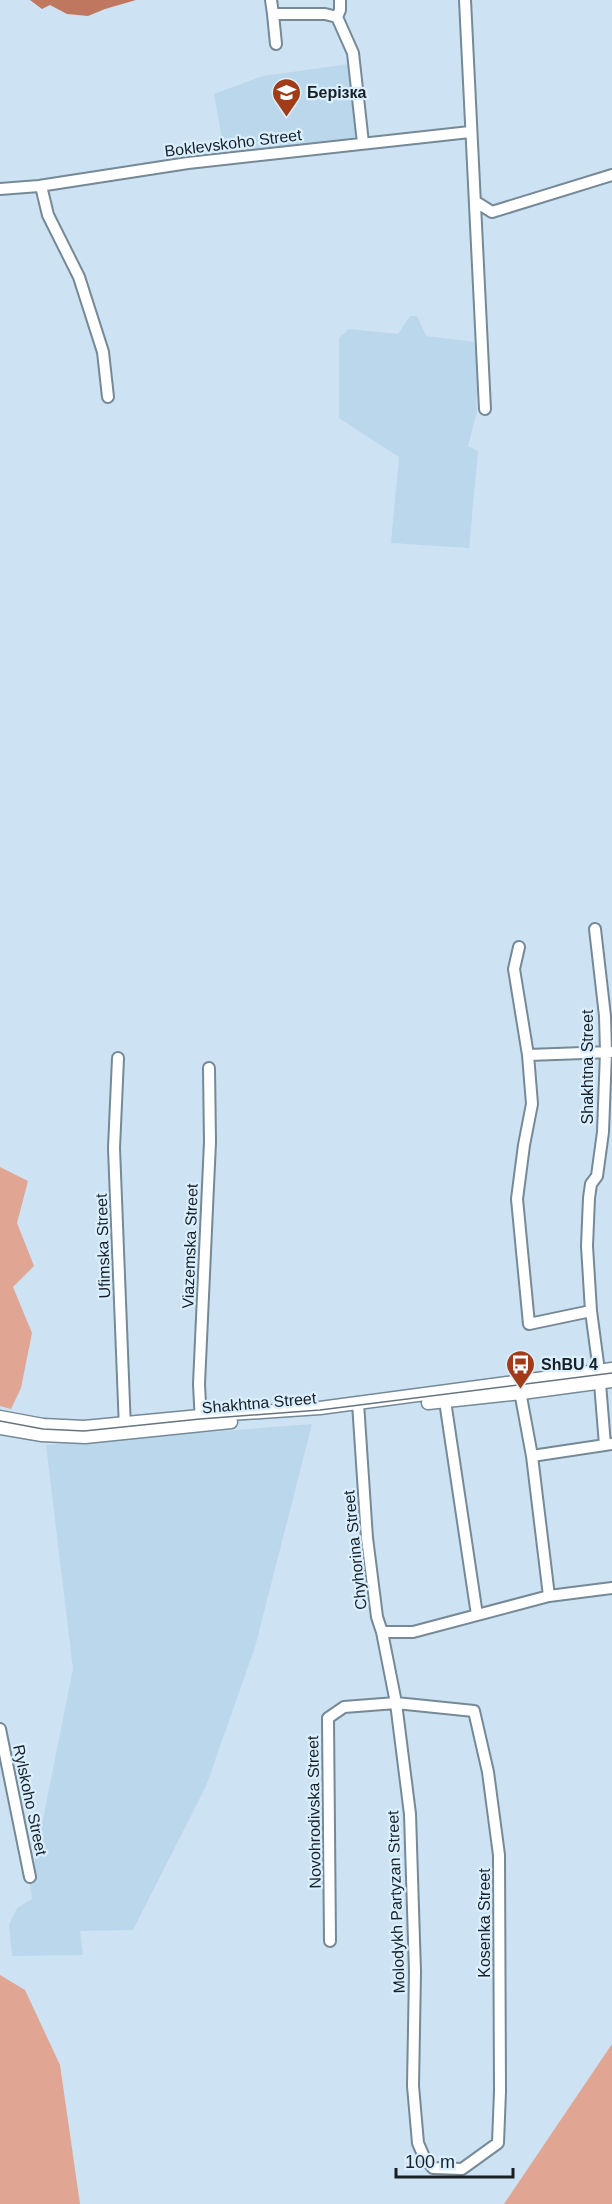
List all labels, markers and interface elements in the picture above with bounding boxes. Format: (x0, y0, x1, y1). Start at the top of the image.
school or university icon: Берізка (270, 76, 302, 118)
place label: Берізка (307, 84, 367, 101)
street label: Boklevskoho Street (164, 126, 303, 160)
street label: Shakhtna Street (579, 1009, 596, 1124)
street label: Viazemska Street (179, 1183, 201, 1309)
street label: Ufimska Street (93, 1193, 113, 1299)
bus stop icon: ShBU 4 (504, 1348, 536, 1390)
place label: ShBU 4 (541, 1356, 598, 1373)
street label: Shakhtna Street (201, 1389, 317, 1416)
street label: Chyhorina Street (340, 1489, 370, 1611)
street label: Novohrodivska Street (304, 1735, 324, 1889)
street label: Rylskoho Street (10, 1743, 50, 1858)
street label: Molodykh Partyzan Street (384, 1810, 408, 1994)
street label: Kosenka Street (476, 1868, 493, 1978)
scale bar (396, 2141, 513, 2179)
text: 100 m (405, 2152, 455, 2172)

